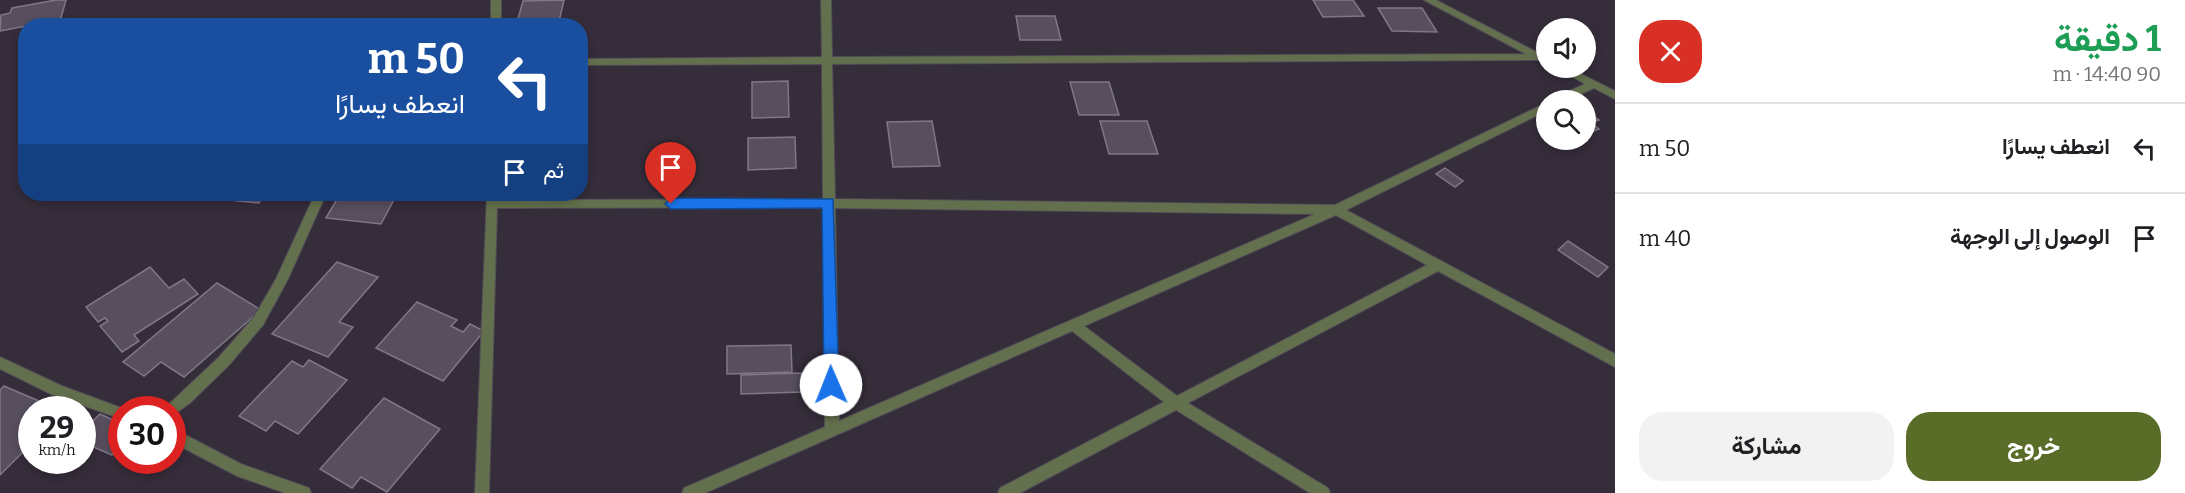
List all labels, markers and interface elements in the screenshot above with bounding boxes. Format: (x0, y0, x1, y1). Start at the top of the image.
text: 1 دقيقة (2054, 17, 2161, 61)
map controls (1536, 18, 1596, 150)
button: sound (1536, 18, 1596, 78)
button: close (1639, 20, 1702, 83)
text: 50 m (368, 34, 465, 84)
icon: left (486, 42, 564, 120)
text: 90 m · 14:40 (2053, 62, 2161, 86)
text: انعطف يسارًا (335, 88, 465, 120)
button: search (1536, 90, 1596, 150)
icon: left (2128, 132, 2161, 165)
text: انعطف يسارًا (2002, 133, 2110, 160)
text: 50 m (1639, 135, 1690, 162)
pin (645, 142, 696, 204)
icon: arrive (654, 151, 687, 184)
icon: arrive (498, 156, 531, 189)
text: ثم (543, 157, 564, 184)
icon: arrive (2128, 222, 2161, 255)
text: الوصول إلى الوجهة (1950, 223, 2110, 250)
text: 40 m (1639, 225, 1691, 252)
position arrow (799, 353, 863, 417)
speed limit sign: 30 (108, 396, 186, 474)
text: 29 (40, 410, 74, 446)
button: مشاركة (1639, 412, 1894, 481)
button: خروج (1906, 412, 2161, 481)
text: km/h (38, 441, 76, 459)

